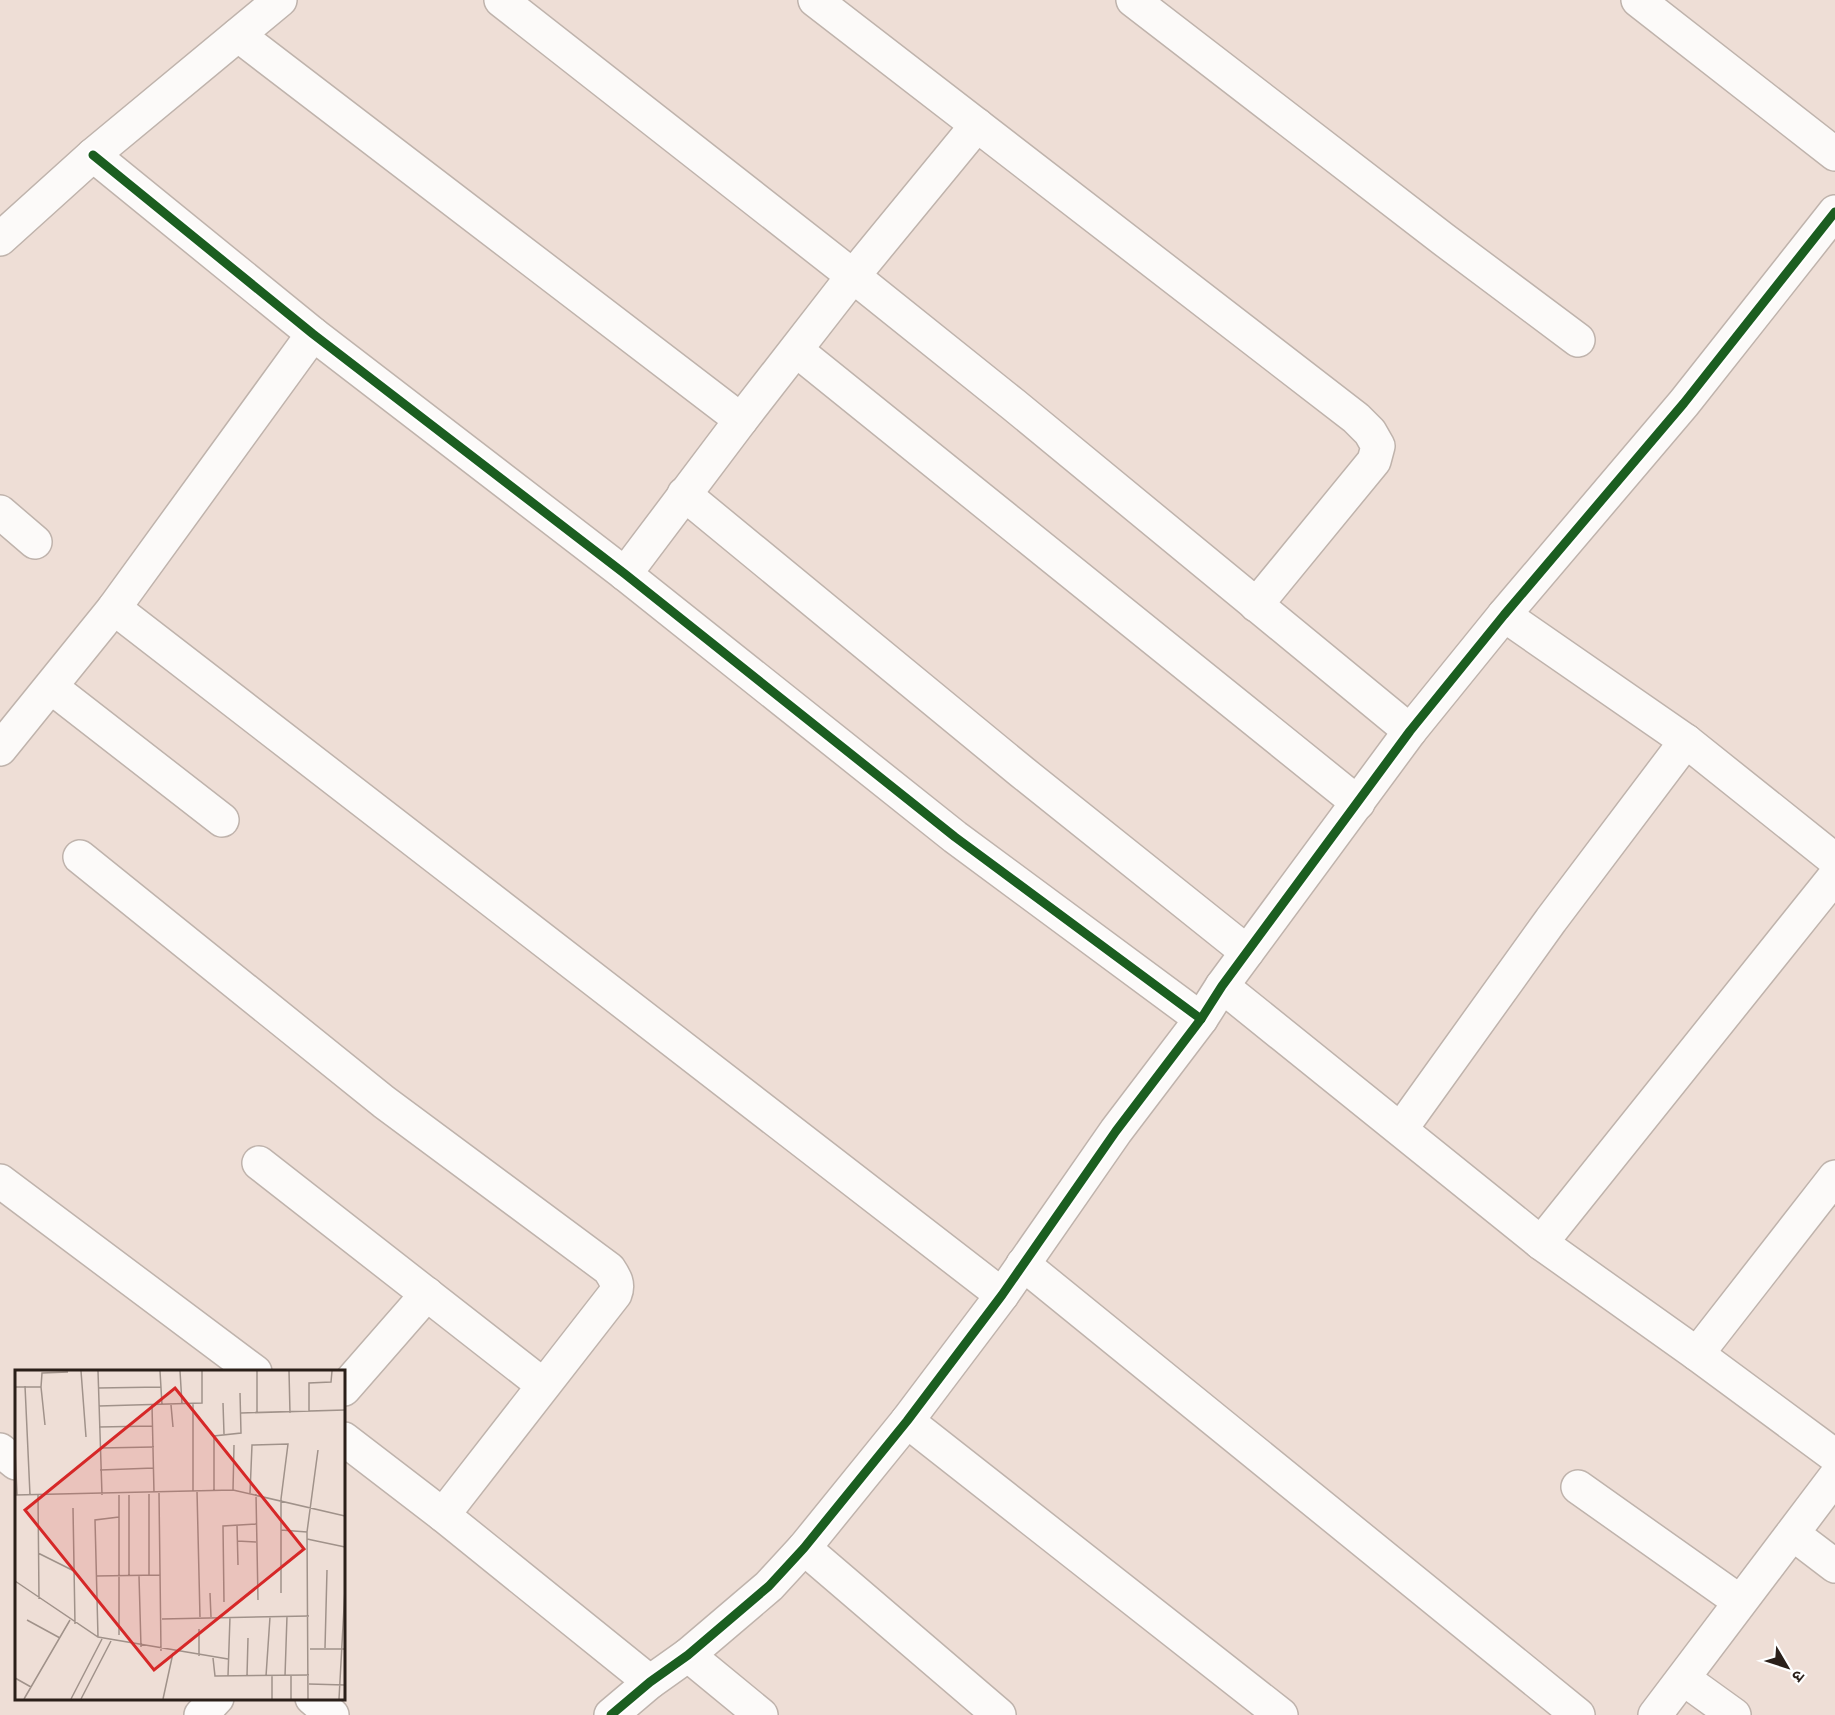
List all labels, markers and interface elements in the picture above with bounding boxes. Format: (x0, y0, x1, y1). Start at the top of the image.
inset map (15, 1370, 345, 1700)
north arrow (1757, 1637, 1817, 1697)
text: उ (1786, 1665, 1811, 1688)

